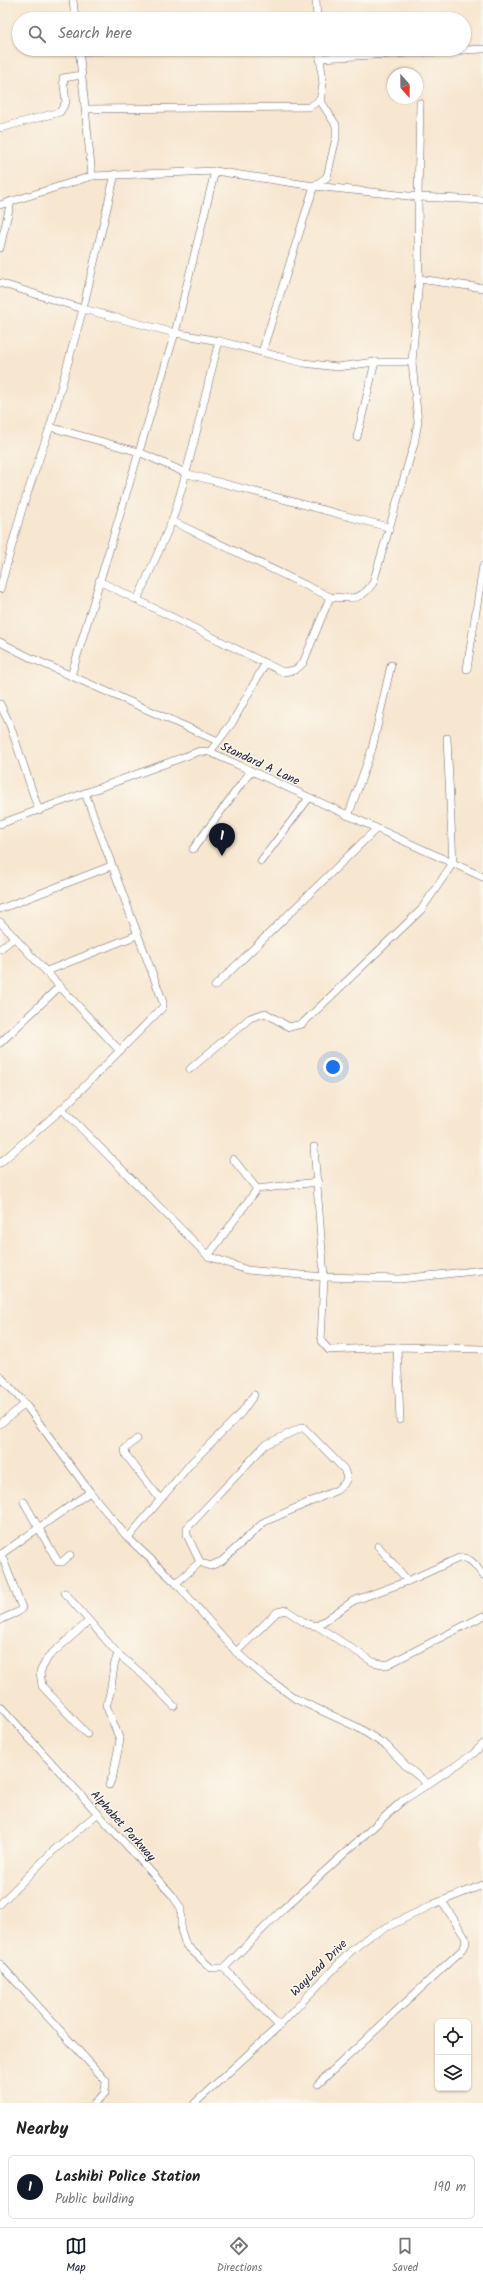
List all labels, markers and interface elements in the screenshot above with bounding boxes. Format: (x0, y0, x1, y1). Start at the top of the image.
search box (12, 12, 471, 56)
text: Search here (58, 22, 132, 46)
icon: search (26, 23, 48, 45)
north arrow (387, 68, 423, 104)
street label: Standard A Lane (217, 737, 303, 791)
pin: 1 (209, 823, 235, 856)
your location (323, 1057, 343, 1077)
street label: Alphabet Parkway (86, 1786, 161, 1866)
street label: WayLead Drive (286, 1935, 352, 2001)
map controls (435, 2019, 471, 2091)
button: locate (435, 2019, 471, 2055)
button: layers (435, 2055, 471, 2091)
text: Nearby (16, 2116, 68, 2143)
text: Lashibi Police Station (55, 2165, 200, 2189)
text: 1 (28, 2177, 32, 2198)
text: 190 m (434, 2177, 466, 2198)
text: Public building (55, 2189, 134, 2210)
tab: Map (65, 2235, 87, 2277)
tab: Directions (217, 2235, 262, 2277)
tab: Saved (392, 2235, 418, 2277)

